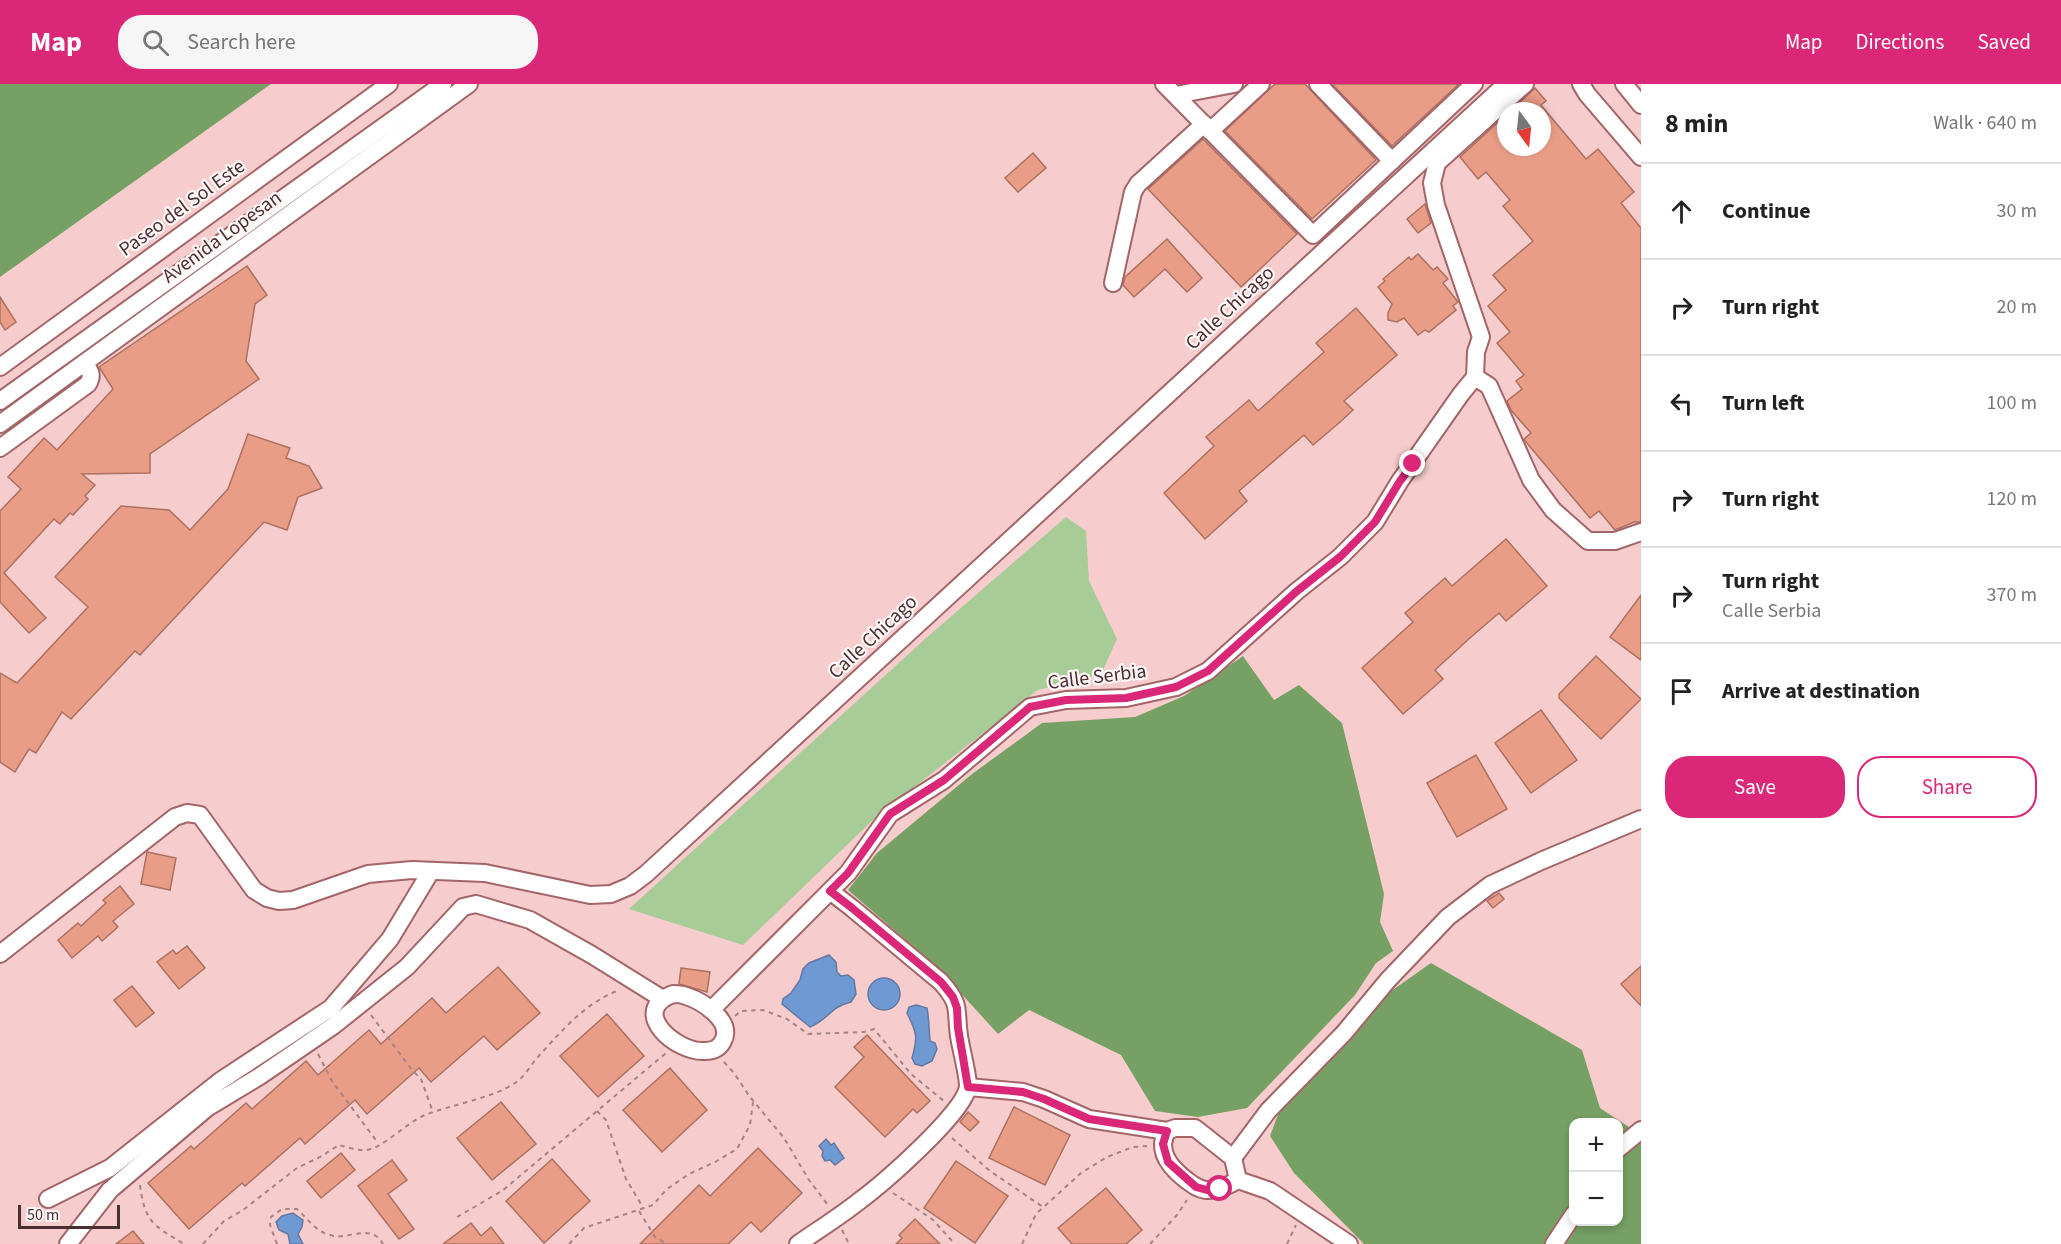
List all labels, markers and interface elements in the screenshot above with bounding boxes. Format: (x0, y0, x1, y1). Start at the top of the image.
search box (118, 15, 538, 69)
text: Map (30, 22, 82, 62)
icon: search (139, 26, 172, 59)
text: Search here (187, 26, 296, 58)
text: Map (1785, 27, 1823, 57)
text: Directions (1856, 27, 1944, 57)
text: Saved (1977, 27, 2031, 57)
north arrow (1497, 102, 1551, 156)
text: 8 min (1665, 105, 1728, 142)
text: Walk · 640 m (1933, 109, 2037, 137)
street label: Paseo del Sol Este (113, 153, 251, 263)
street label: Avenida Lopesan (156, 184, 288, 290)
icon: ahead (1665, 195, 1698, 228)
text: Continue (1722, 195, 1811, 227)
text: 30 m (1997, 197, 2037, 225)
street label: Calle Chicago (1179, 259, 1281, 357)
icon: right (1665, 291, 1698, 324)
text: Turn right (1722, 291, 1819, 323)
text: 20 m (1997, 293, 2037, 321)
icon: left (1665, 387, 1698, 420)
text: Turn left (1722, 387, 1804, 419)
text: 100 m (1987, 389, 2037, 417)
route end (1399, 450, 1425, 476)
icon: right (1665, 483, 1698, 516)
text: Turn right (1722, 483, 1819, 515)
text: 120 m (1987, 485, 2037, 513)
text: Turn right (1722, 565, 1819, 597)
icon: right (1665, 579, 1698, 612)
text: 370 m (1987, 581, 2037, 609)
street label: Calle Chicago (822, 588, 924, 686)
text: Calle Serbia (1722, 597, 1821, 625)
street label: Calle Serbia (1046, 657, 1148, 697)
icon: arrive (1665, 675, 1698, 708)
text: Arrive at destination (1722, 675, 1920, 707)
button: Save (1665, 756, 1845, 818)
button: Share (1857, 756, 2037, 818)
map controls (1569, 1118, 1623, 1226)
button: + (1569, 1118, 1623, 1172)
button: − (1569, 1172, 1623, 1226)
route start (1206, 1175, 1232, 1201)
scale bar (18, 1202, 120, 1230)
text: 50 m (27, 1204, 59, 1226)

